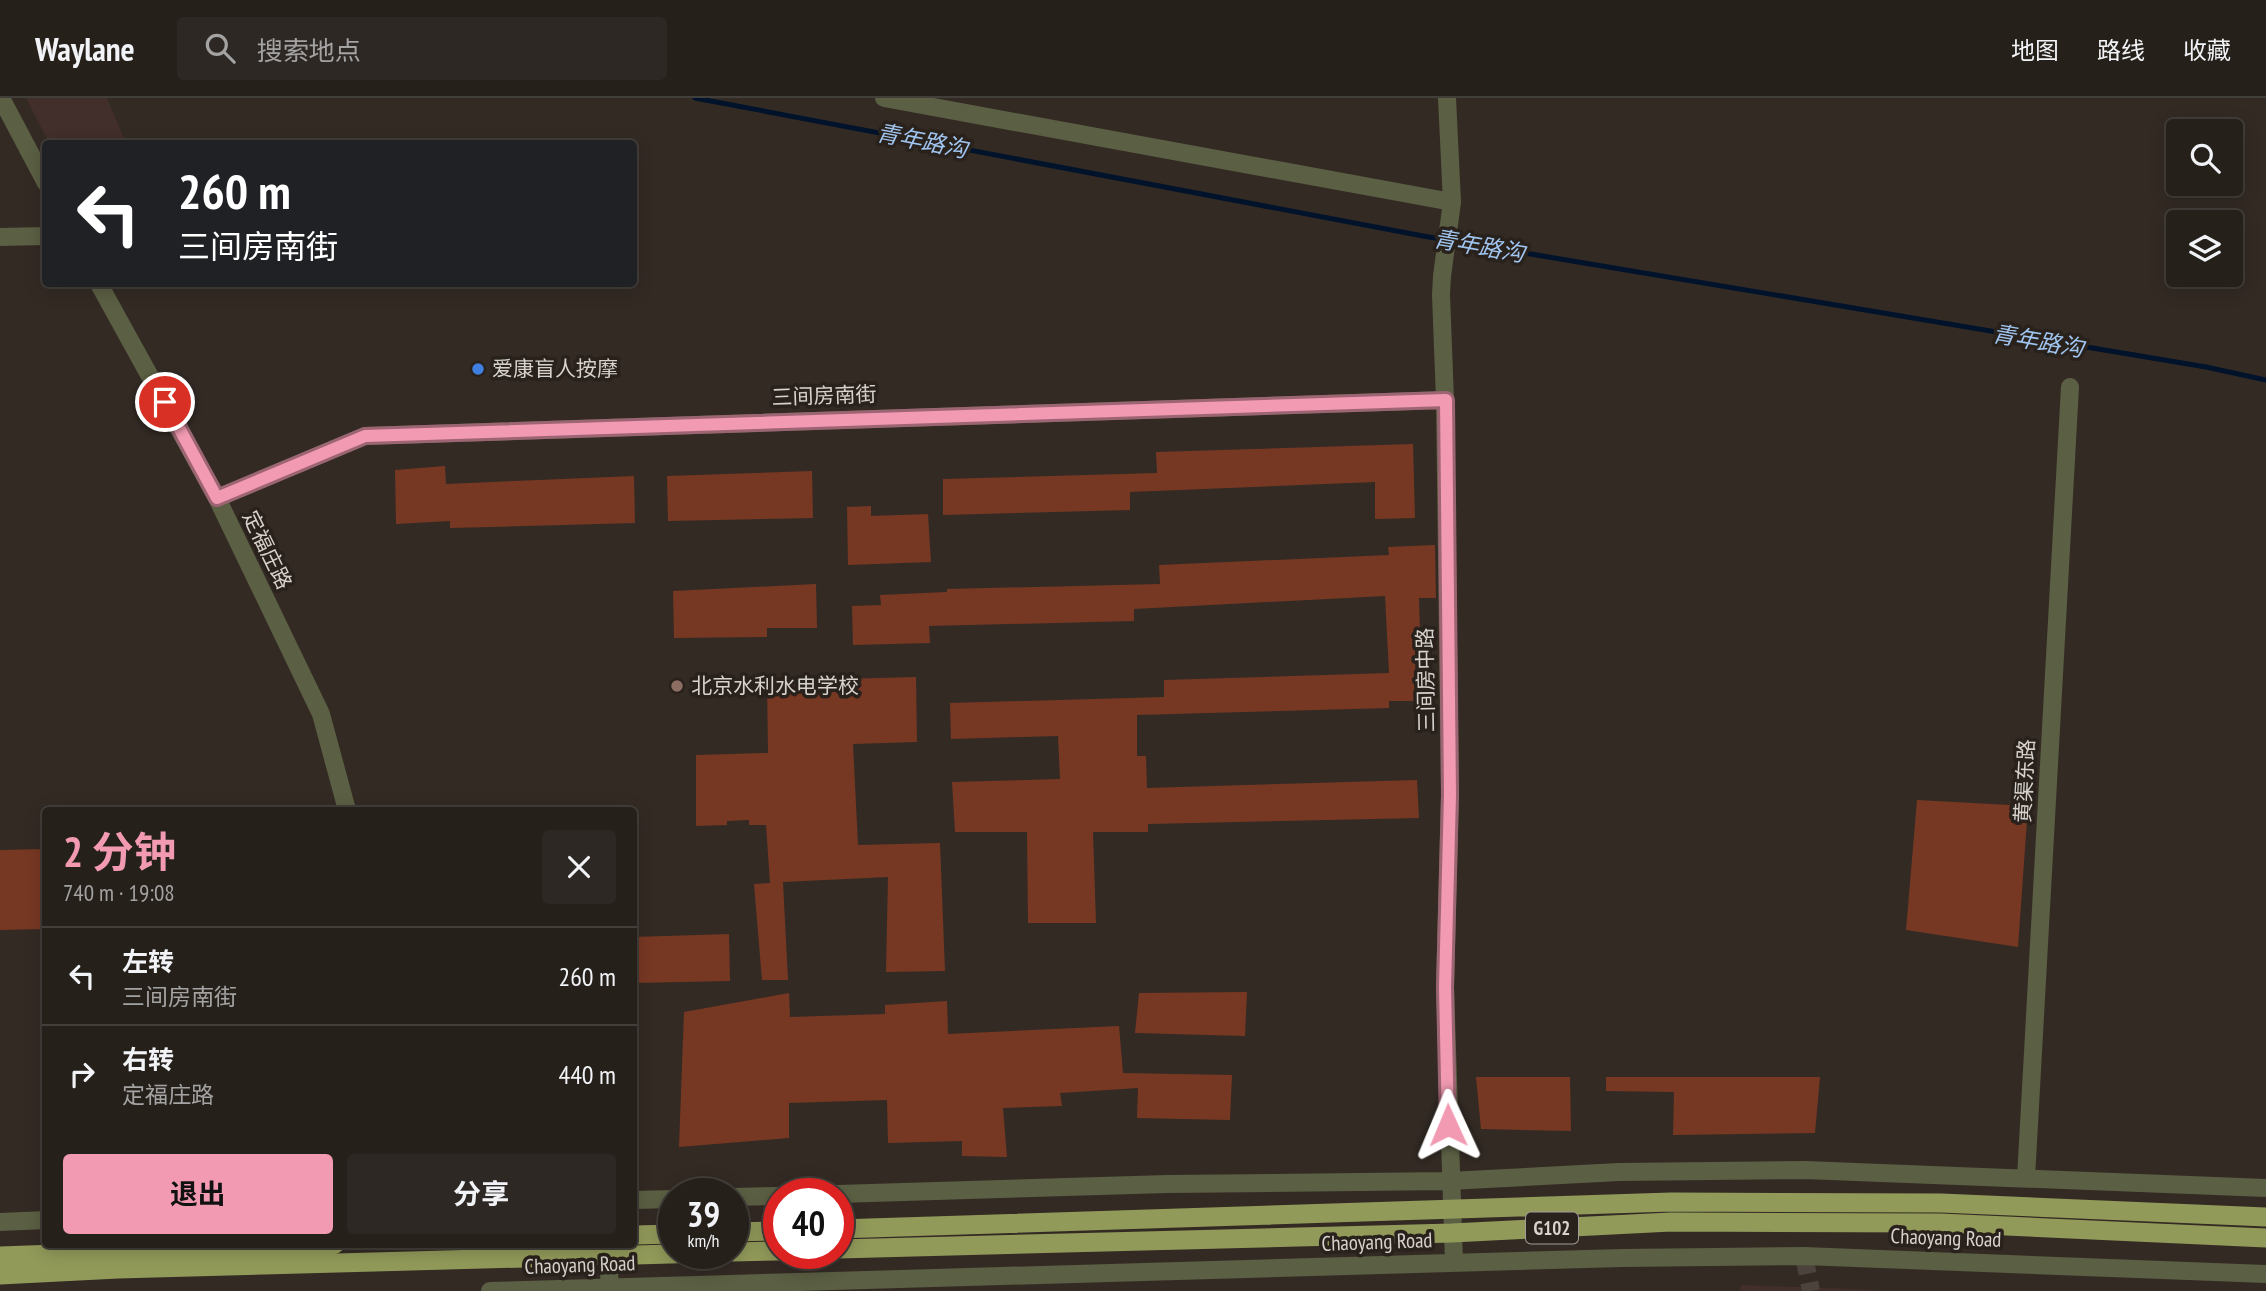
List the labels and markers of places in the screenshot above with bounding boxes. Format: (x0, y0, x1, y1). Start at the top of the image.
place label: 爱康盲人按摩 (492, 355, 618, 382)
marker: 爱康盲人按摩 (470, 361, 486, 377)
pin (135, 372, 195, 432)
place label: 北京水利水电学校 (691, 672, 859, 699)
marker: 北京水利水电学校 (669, 678, 685, 694)

